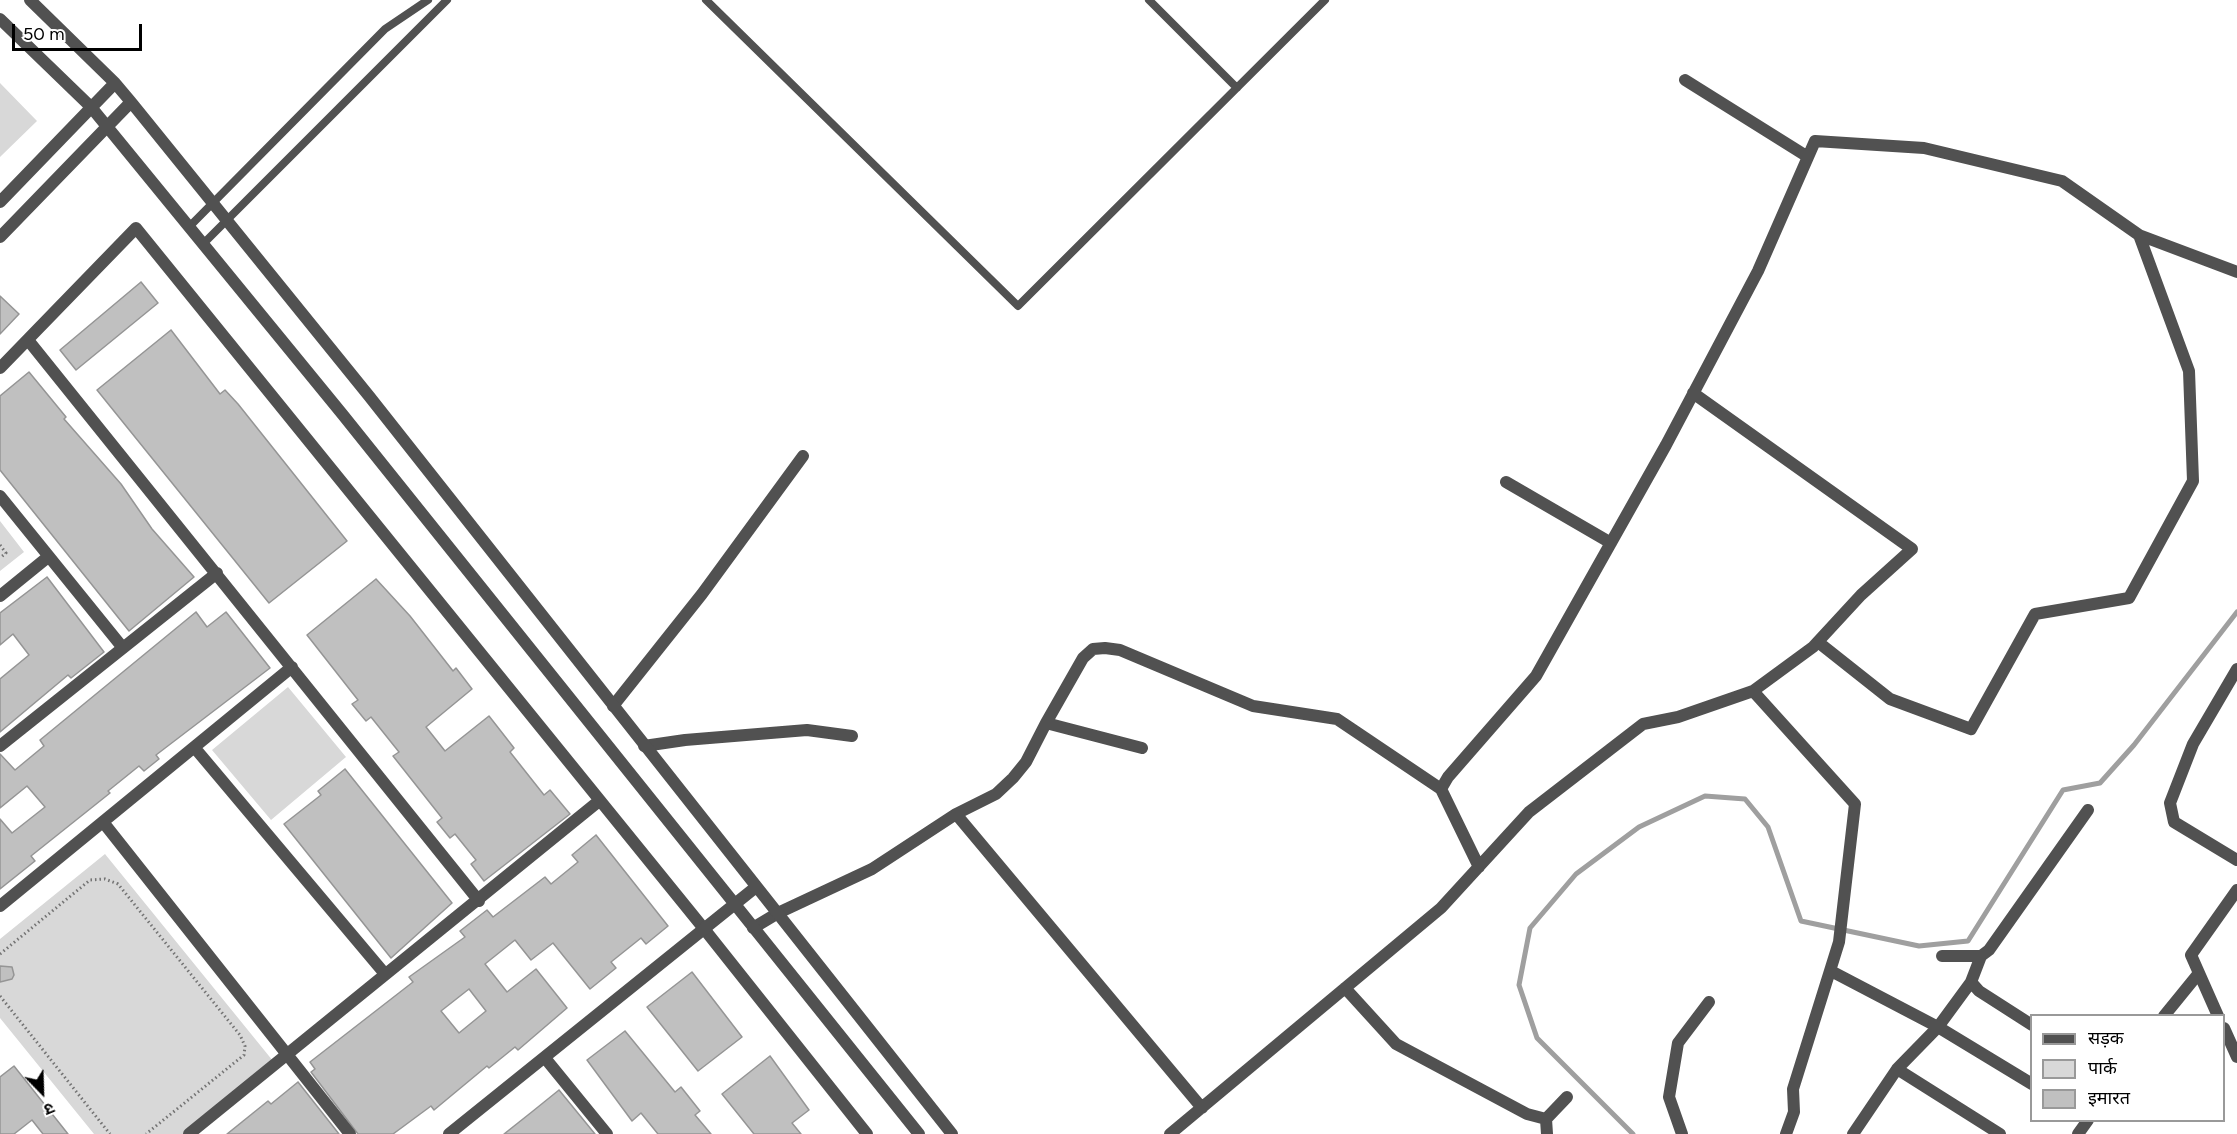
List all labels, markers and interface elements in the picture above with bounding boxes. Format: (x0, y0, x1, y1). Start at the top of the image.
scale bar (15, 12, 146, 50)
text: 50 m (23, 23, 65, 45)
legend (2030, 1014, 2225, 1122)
text: सड़क (2088, 1027, 2124, 1049)
text: पार्क (2088, 1057, 2117, 1079)
north arrow (12, 1062, 72, 1122)
text: इमारत (2088, 1087, 2130, 1109)
text: उ (41, 1098, 57, 1120)

